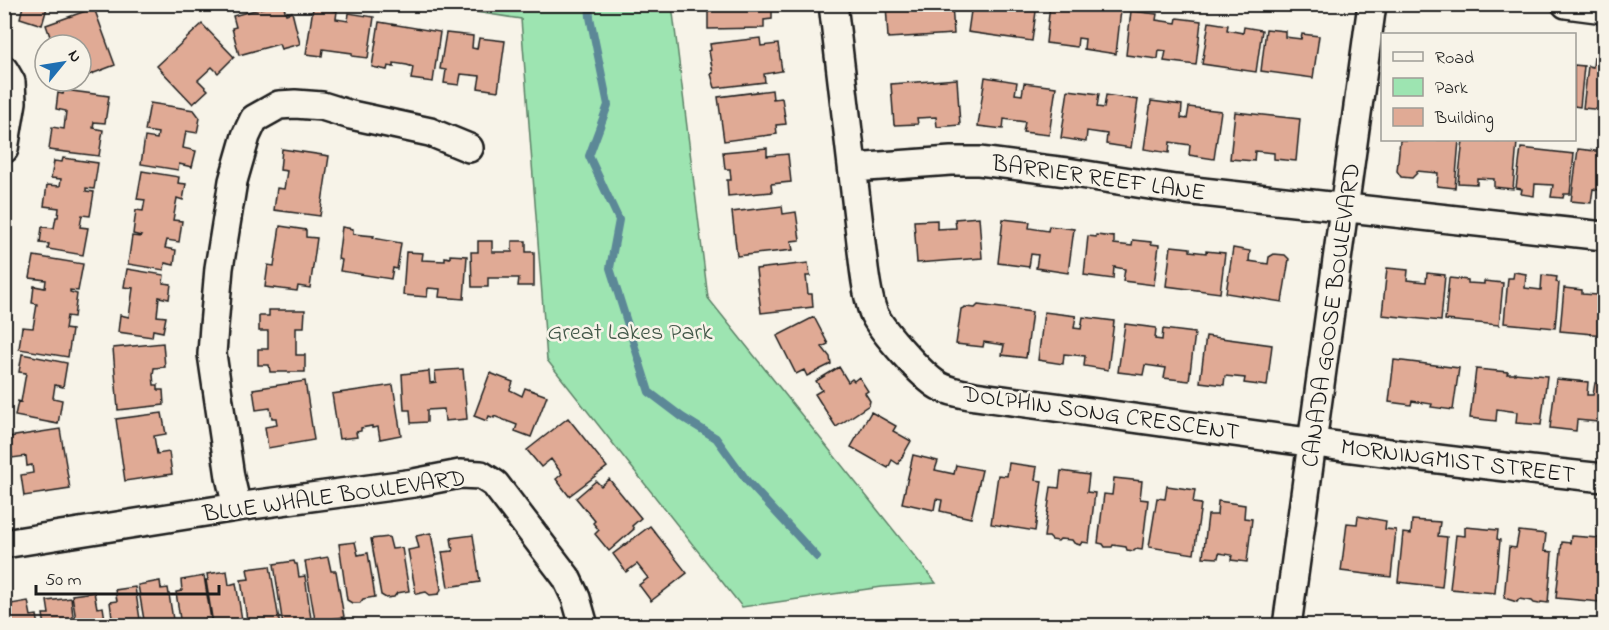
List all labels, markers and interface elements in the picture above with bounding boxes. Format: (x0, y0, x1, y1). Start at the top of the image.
north arrow (33, 33, 93, 93)
legend (1381, 33, 1576, 141)
text: N (61, 46, 87, 67)
text: Road (1435, 46, 1474, 72)
text: Park (1435, 76, 1468, 102)
text: Building (1434, 106, 1494, 133)
street label: BARRIER REEF LANE (989, 147, 1208, 212)
street label: CANADA GOOSE BOULEVARD (1294, 161, 1371, 470)
park label: Great Lakes Park (548, 316, 713, 351)
street label: DOLPHIN SONG CRESCENT (959, 378, 1241, 451)
street label: MORNINGMIST STREET (1338, 431, 1577, 494)
street label: BLUE WHALE BOULEVARD (200, 462, 468, 533)
scale bar (36, 558, 219, 596)
text: 50 m (45, 568, 82, 594)

